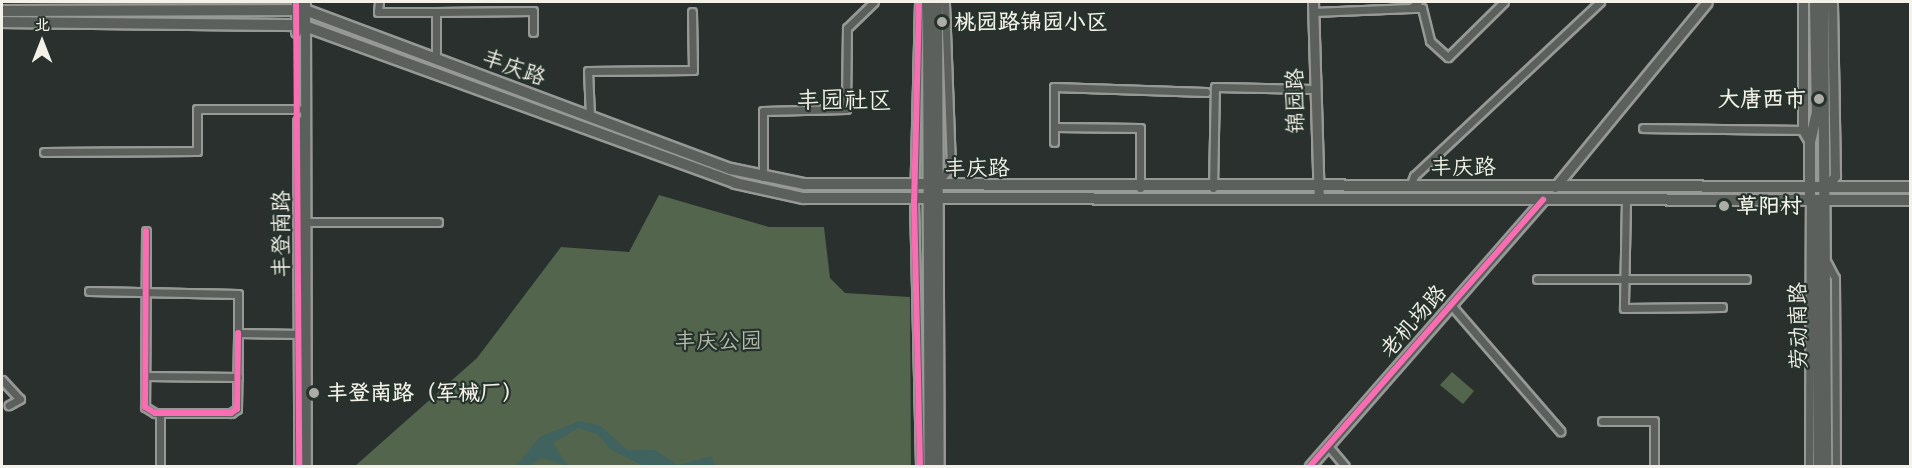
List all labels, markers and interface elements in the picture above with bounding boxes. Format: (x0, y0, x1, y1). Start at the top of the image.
place label: 桃园路锦园小区 (954, 9, 1108, 35)
north arrow (12, 12, 72, 72)
text: 北 (34, 13, 50, 35)
marker: 桃园路锦园小区 (935, 15, 949, 29)
street label: 丰庆路 (478, 43, 550, 91)
street label: 锦园路 (1281, 68, 1309, 134)
district label: 丰园社区 (796, 86, 892, 114)
place label: 大唐西市 (1718, 86, 1806, 112)
marker: 大唐西市 (1810, 90, 1828, 108)
street label: 丰庆路 (1430, 154, 1496, 180)
street label: 丰庆路 (944, 155, 1010, 181)
street label: 丰登南路 (268, 190, 294, 278)
place label: 草阳村 (1736, 193, 1802, 219)
marker: 草阳村 (1717, 199, 1731, 213)
street label: 老机场路 (1374, 279, 1452, 363)
street label: 劳动南路 (1784, 282, 1812, 370)
park label: 丰庆公园 (674, 328, 762, 354)
place label: 丰登南路（军械厂） (326, 380, 524, 406)
marker: 丰登南路（军械厂） (307, 386, 321, 400)

